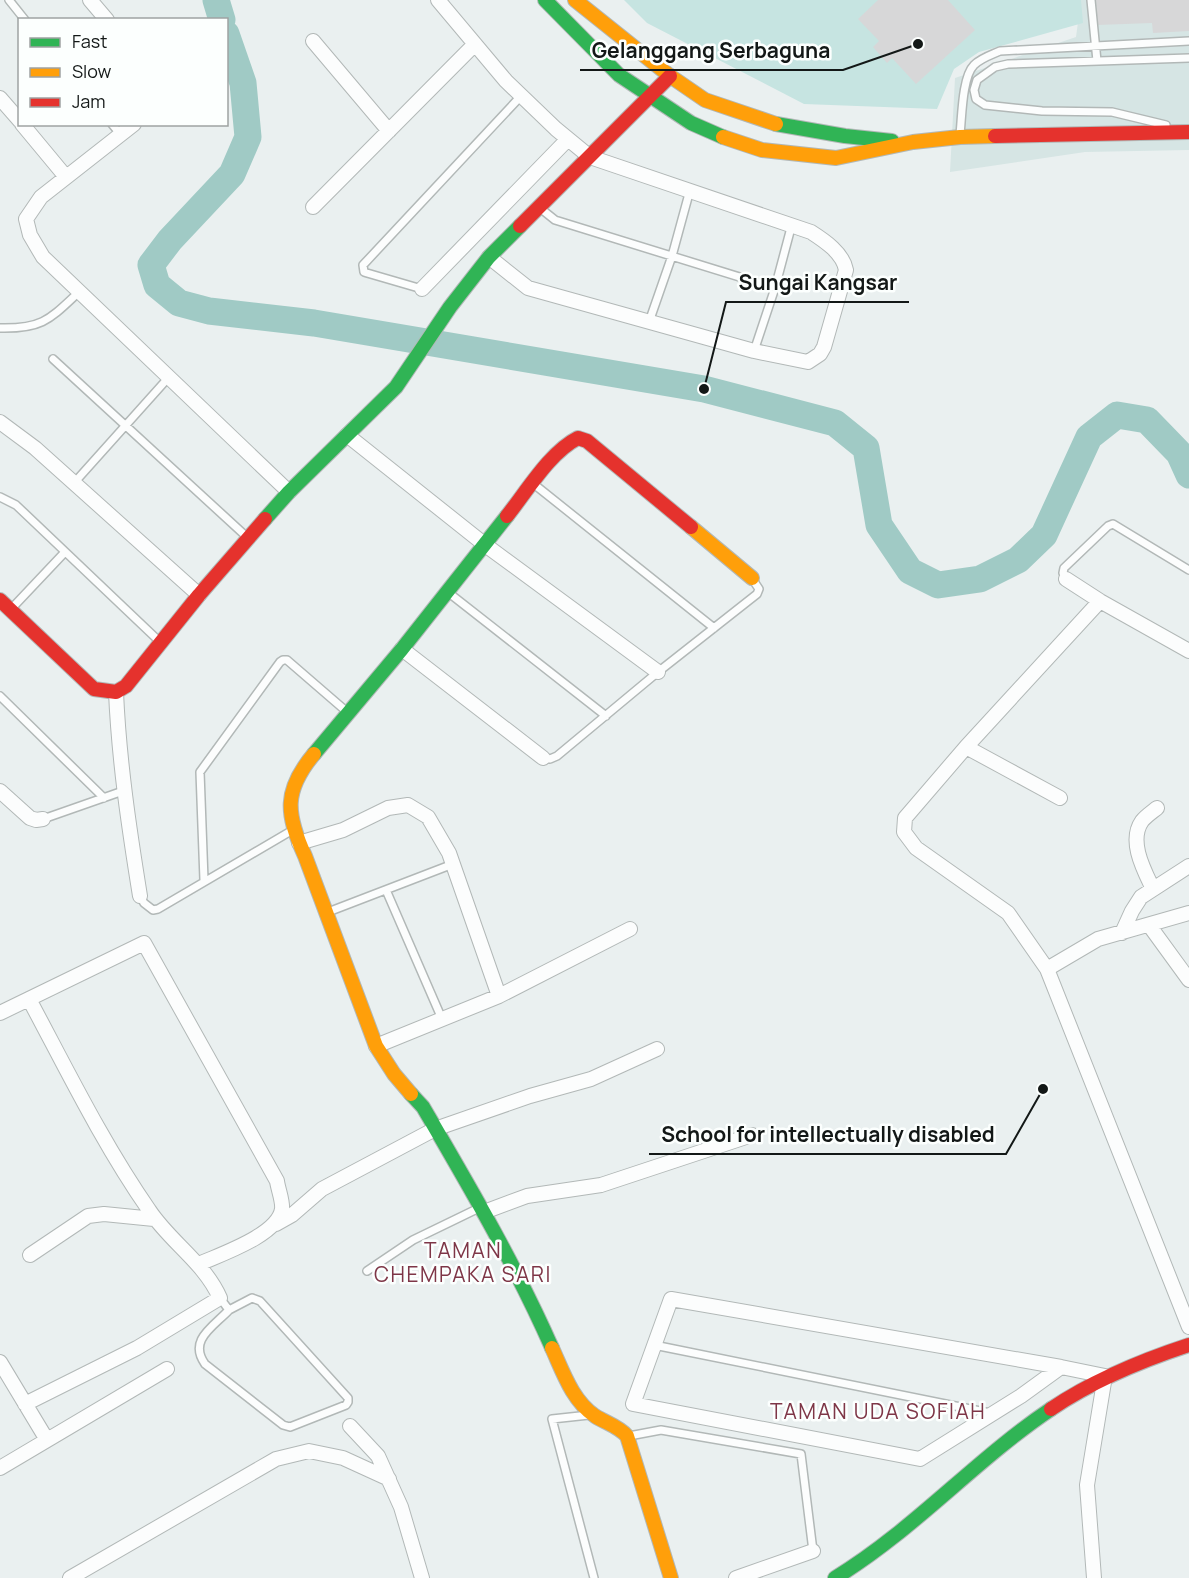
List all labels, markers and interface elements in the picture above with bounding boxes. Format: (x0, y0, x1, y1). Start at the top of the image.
legend (18, 18, 228, 126)
text: Fast (72, 29, 107, 53)
callout: Gelanggang Serbaguna (580, 31, 843, 70)
text: Gelanggang Serbaguna (592, 36, 830, 64)
text: Slow (72, 59, 112, 83)
text: Jam (72, 89, 106, 113)
callout: Sungai Kangsar (726, 263, 909, 302)
text: Sungai Kangsar (739, 268, 897, 296)
callout: School for intellectually disabled (649, 1115, 1006, 1154)
text: School for intellectually disabled (661, 1120, 995, 1148)
district label: TAMAN CHEMPAKA SARI (374, 1236, 552, 1288)
district label: TAMAN UDA SOFIAH (770, 1397, 986, 1425)

